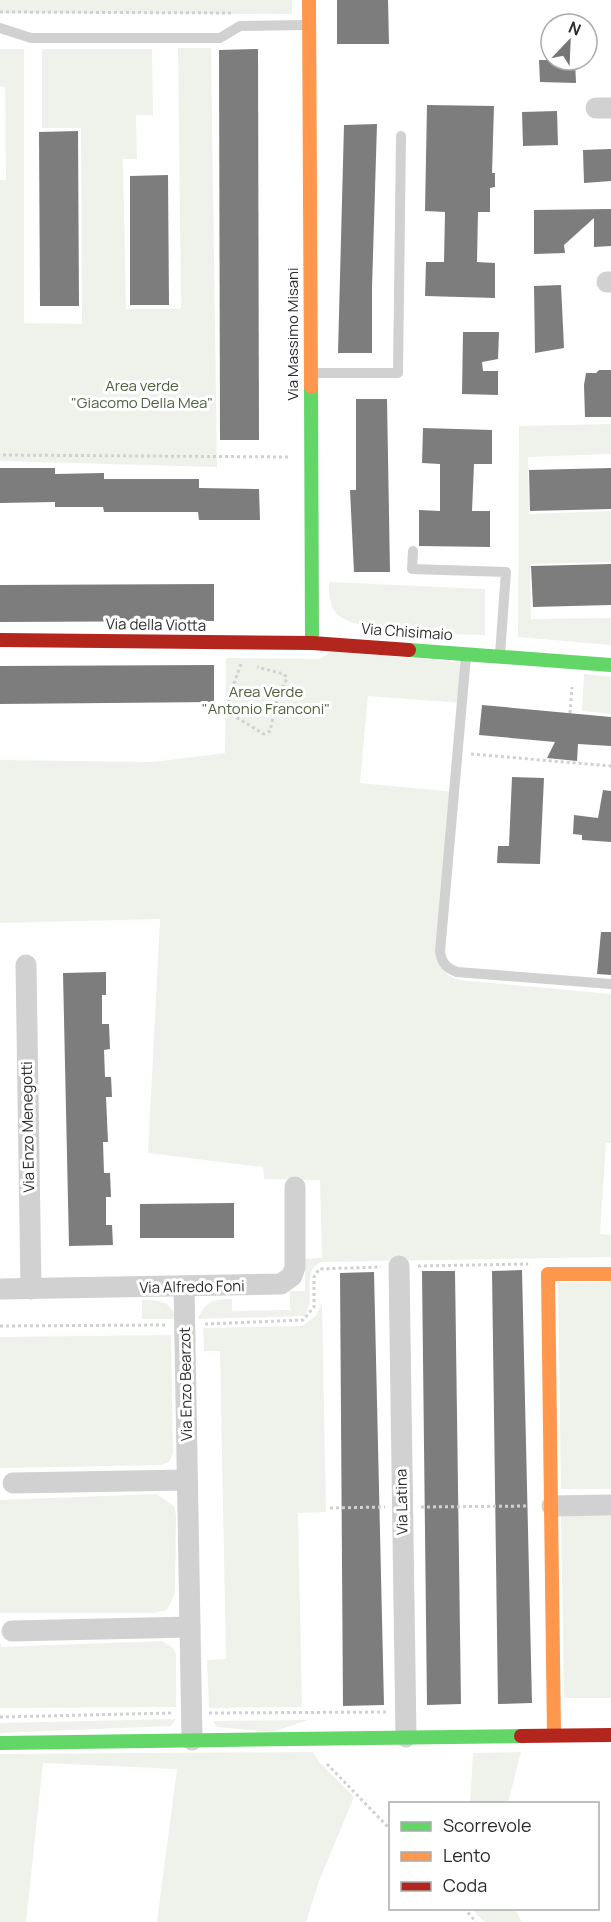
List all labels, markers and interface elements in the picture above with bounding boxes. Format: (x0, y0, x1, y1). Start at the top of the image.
north arrow (539, 12, 599, 72)
text: N (565, 16, 584, 41)
street label: Via Massimo Misani (282, 267, 303, 401)
park label: Area verde "Giacomo Della Mea" (71, 375, 213, 413)
street label: Via della Viotta (106, 613, 206, 636)
street label: Via Chisimaio (361, 618, 454, 645)
park label: Area Verde "Antonio Franconi" (202, 681, 330, 719)
street label: Via Enzo Menegotti (16, 1061, 39, 1193)
street label: Via Alfredo Foni (139, 1275, 245, 1298)
street label: Via Enzo Bearzot (174, 1327, 197, 1441)
street label: Via Latina (390, 1469, 413, 1535)
legend (389, 1802, 599, 1910)
text: Scorrevole (443, 1813, 532, 1837)
text: Lento (443, 1843, 491, 1867)
text: Coda (443, 1873, 487, 1897)

